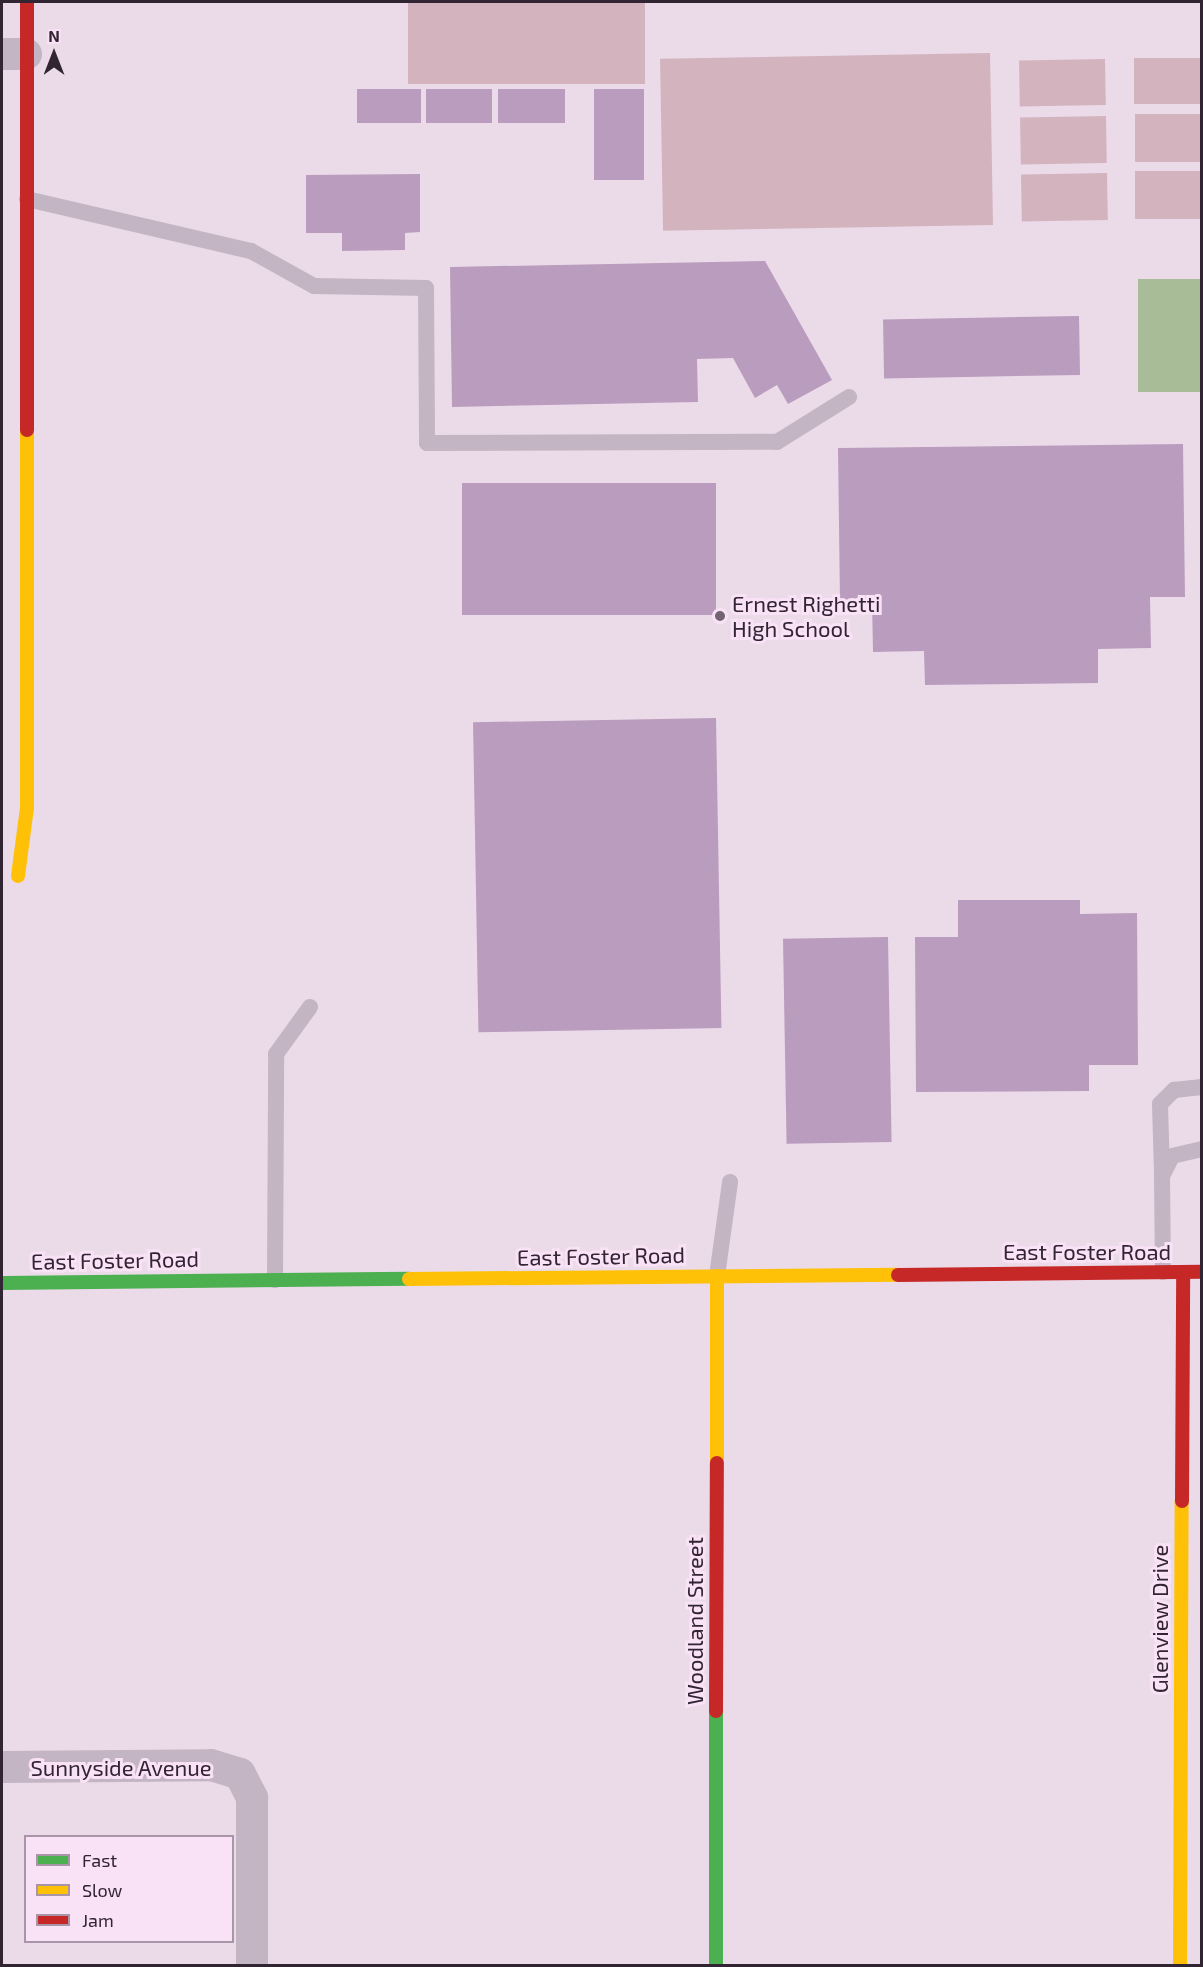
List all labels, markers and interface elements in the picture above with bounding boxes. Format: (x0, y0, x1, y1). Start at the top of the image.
north arrow (24, 24, 84, 84)
text: N (48, 26, 60, 45)
place label: Ernest Righetti High School (732, 590, 880, 642)
marker: Ernest Righetti High School (713, 609, 727, 623)
street label: East Foster Road (1003, 1239, 1171, 1265)
street label: East Foster Road (516, 1241, 686, 1271)
street label: East Foster Road (30, 1245, 200, 1275)
street label: Woodland Street (682, 1537, 708, 1705)
street label: Glenview Drive (1147, 1544, 1173, 1694)
street label: Sunnyside Avenue (30, 1755, 212, 1781)
legend (24, 1835, 234, 1943)
text: Fast (82, 1849, 117, 1871)
text: Slow (82, 1879, 122, 1901)
text: Jam (82, 1909, 114, 1931)

